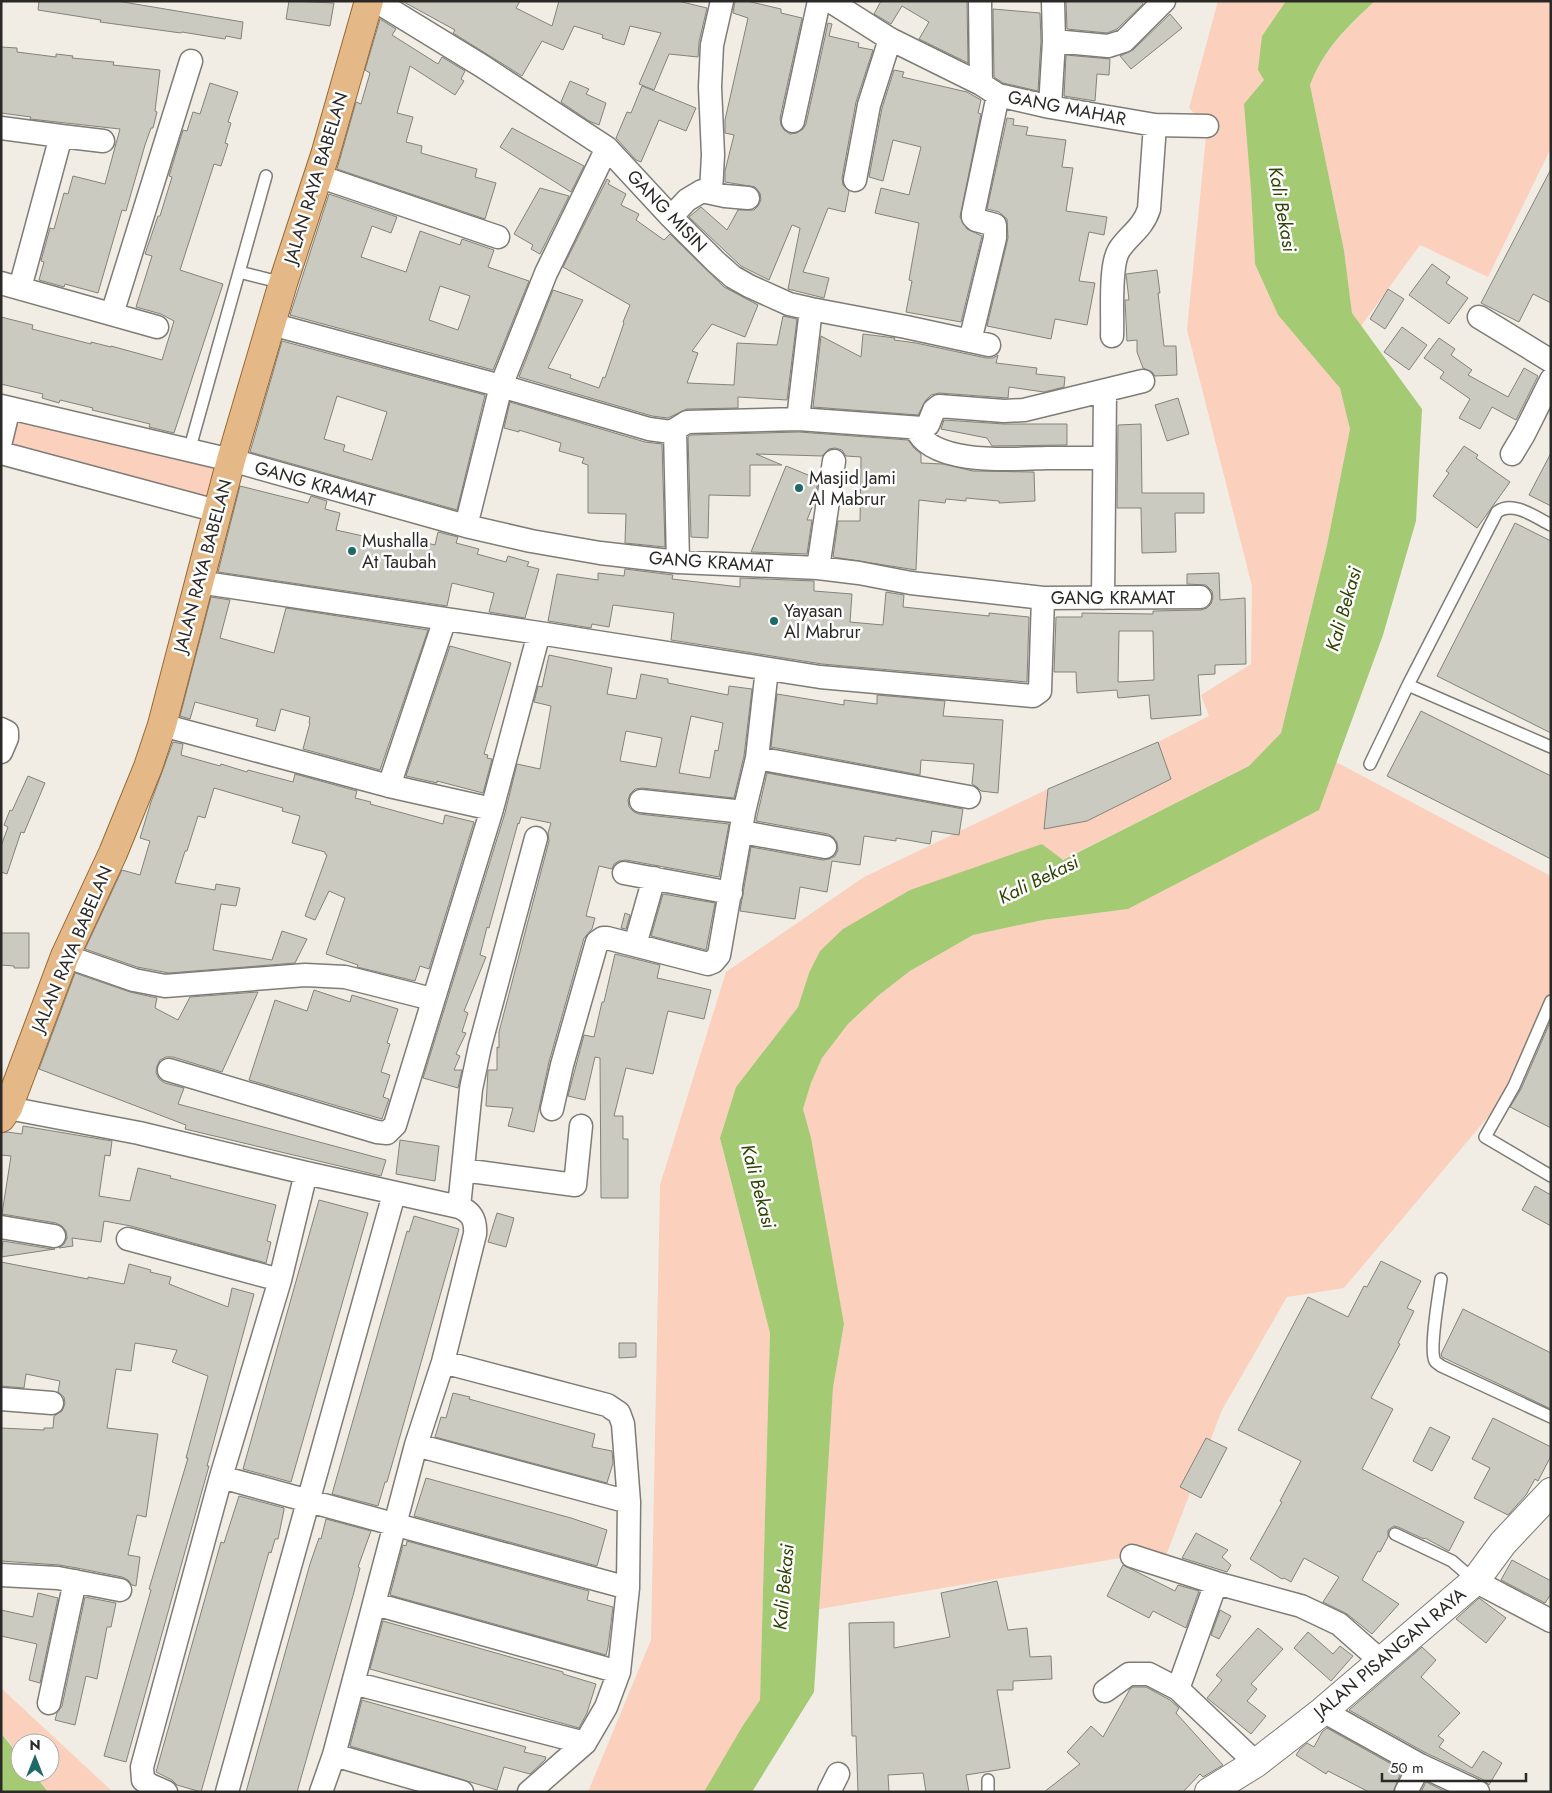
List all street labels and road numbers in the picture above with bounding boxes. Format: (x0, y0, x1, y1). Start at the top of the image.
street label: GANG MAHAR (1006, 84, 1128, 132)
street label: JALAN RAYA BABELAN (277, 89, 355, 269)
street label: GANG MISIN (621, 164, 713, 258)
street label: GANG KRAMAT (252, 454, 379, 514)
street label: JALAN RAYA BABELAN (167, 476, 239, 657)
street label: GANG KRAMAT (648, 545, 775, 579)
street label: GANG KRAMAT (1051, 585, 1176, 611)
street label: JALAN RAYA BABELAN (24, 862, 119, 1038)
street label: JALAN PISANGAN RAYA (1307, 1581, 1472, 1726)

